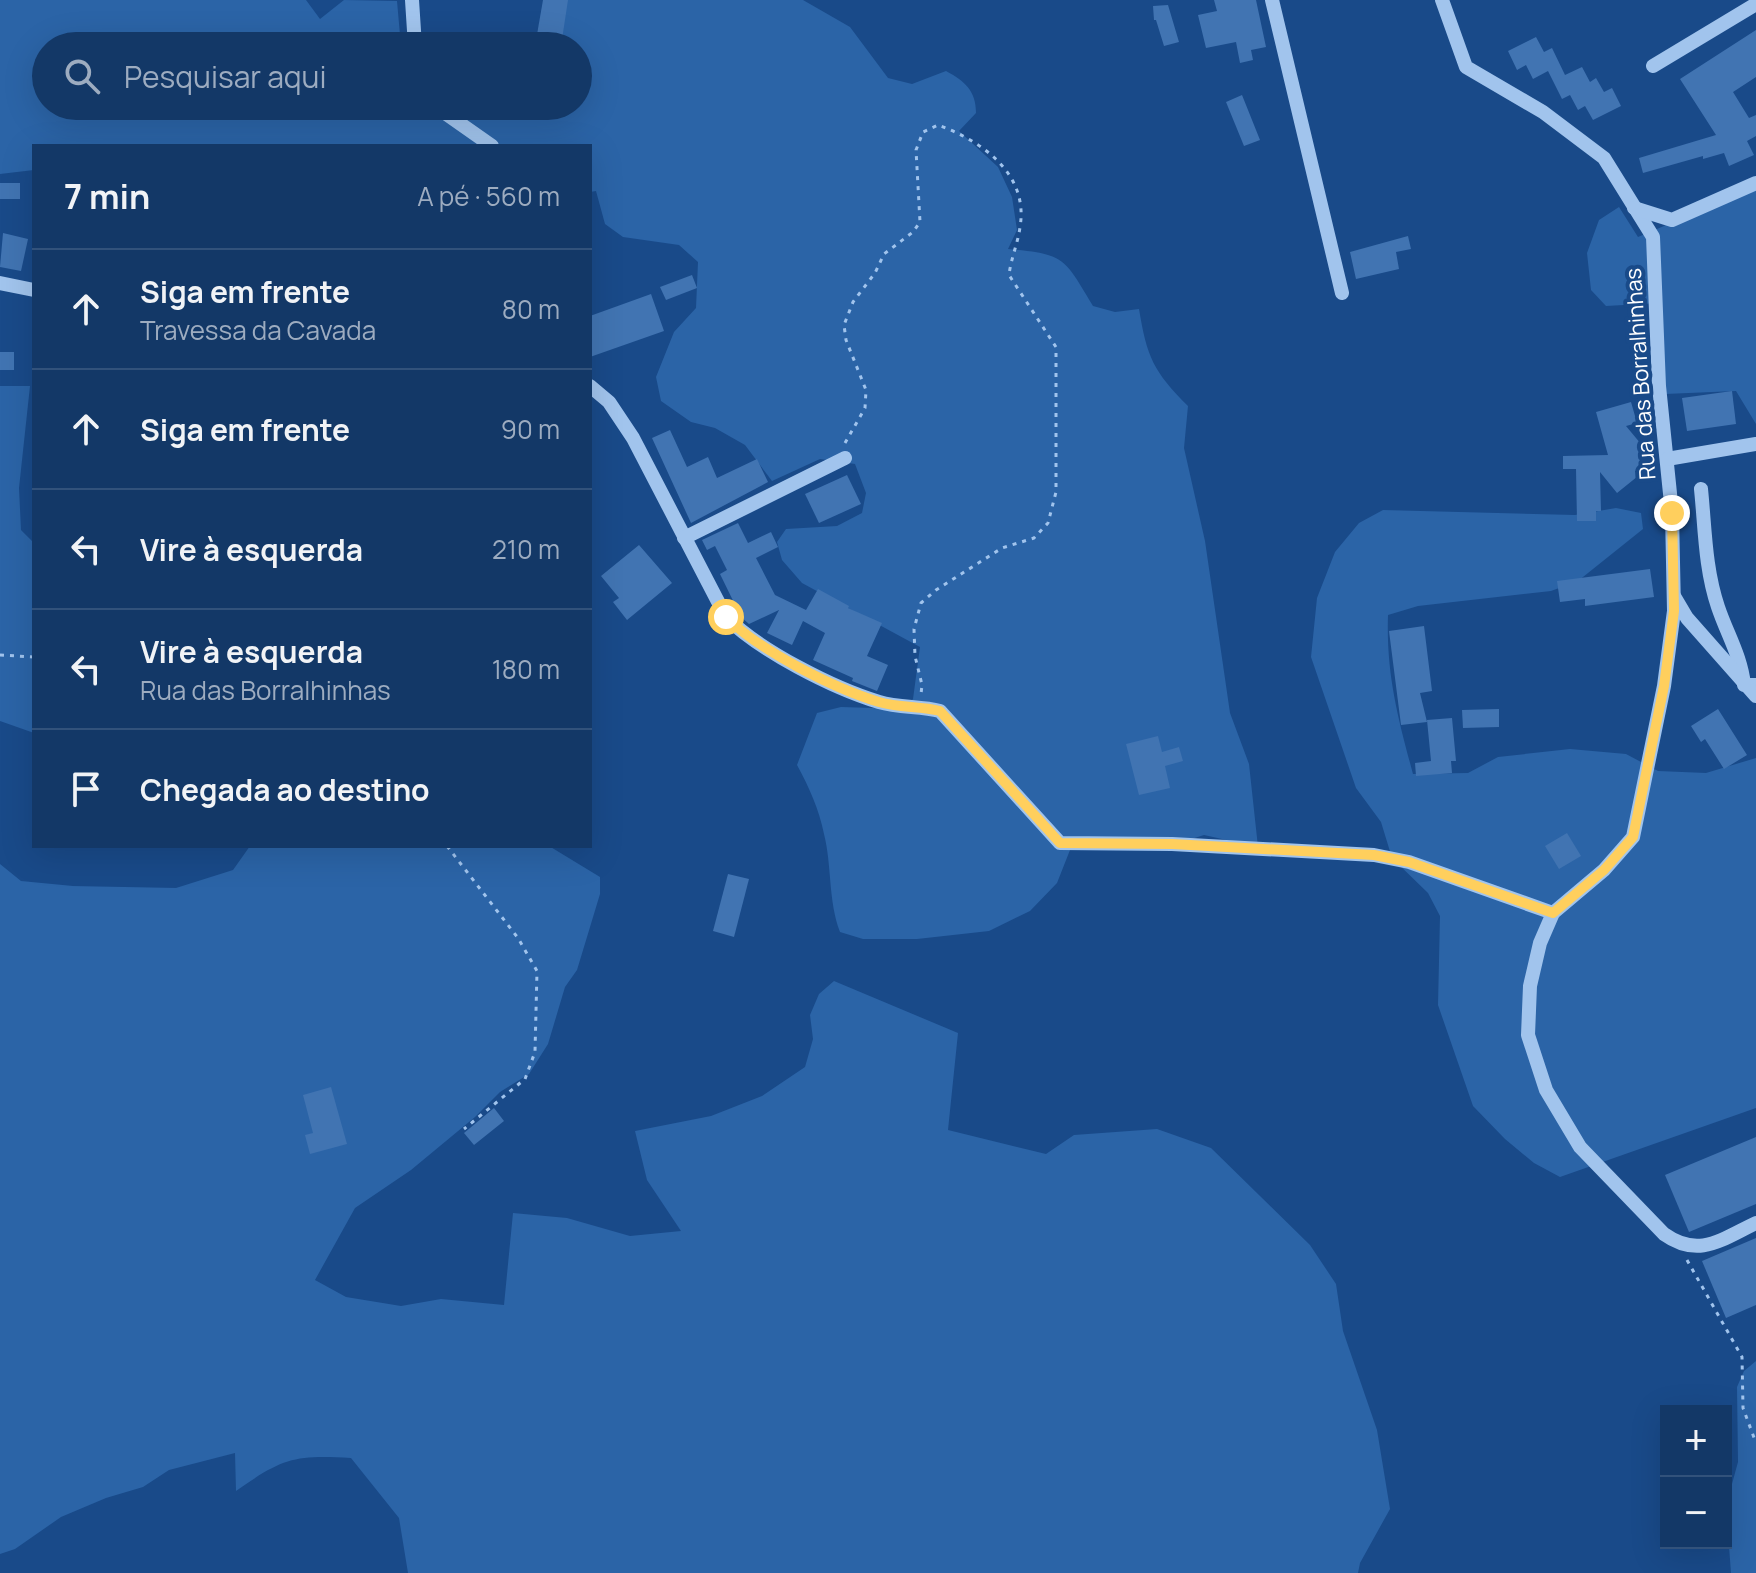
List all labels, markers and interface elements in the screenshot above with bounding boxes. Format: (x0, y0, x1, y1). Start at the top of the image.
search box (32, 32, 592, 120)
icon: search (60, 54, 104, 98)
text: Pesquisar aqui (124, 56, 326, 97)
text: 7 min (64, 173, 150, 219)
text: A pé · 560 m (417, 178, 560, 214)
street label: Rua das Borralhinhas (1618, 267, 1662, 481)
text: Siga em frente (140, 271, 350, 312)
icon: ahead (64, 287, 108, 331)
text: 80 m (502, 291, 560, 327)
text: Travessa da Cavada (140, 312, 376, 348)
icon: ahead (64, 407, 108, 451)
text: Siga em frente (140, 409, 350, 450)
text: 90 m (501, 411, 560, 447)
route end (1654, 495, 1690, 531)
icon: left (64, 527, 108, 571)
text: Vire à esquerda (140, 529, 363, 570)
text: 210 m (492, 531, 560, 567)
route start (708, 599, 744, 635)
text: Vire à esquerda (140, 631, 363, 672)
icon: left (64, 647, 108, 691)
text: 180 m (492, 651, 560, 687)
text: Rua das Borralhinhas (140, 672, 391, 708)
icon: arrive (64, 767, 108, 811)
text: Chegada ao destino (140, 769, 430, 810)
map controls (1660, 1405, 1732, 1549)
button: + (1660, 1405, 1732, 1477)
button: − (1660, 1477, 1732, 1549)

